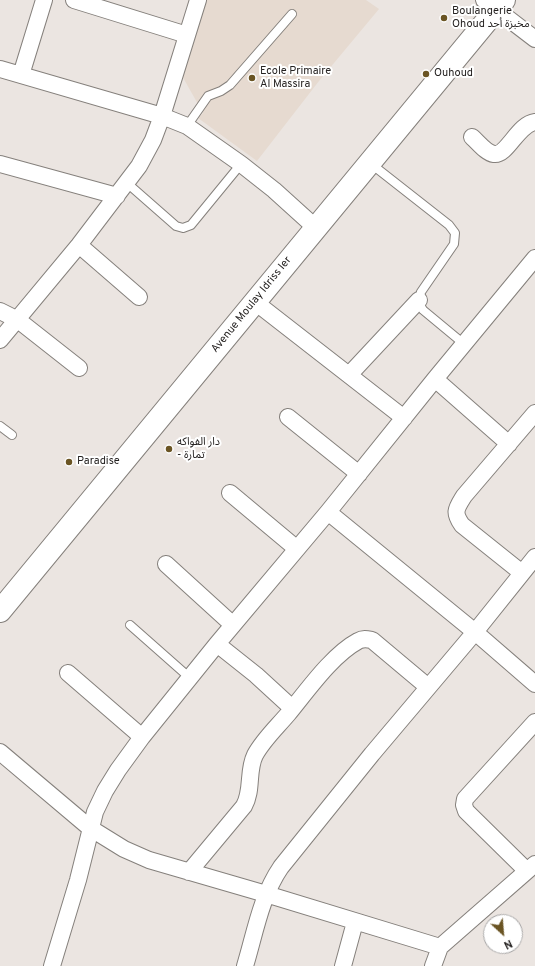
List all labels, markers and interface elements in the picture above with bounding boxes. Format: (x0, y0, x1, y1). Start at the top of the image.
place label: Boulangerie Ohoud مخبزة أحد (452, 5, 530, 31)
marker: Boulangerie Ohoud مخبزة أحد (439, 13, 449, 23)
place label: Ecole Primaire Al Massira (260, 65, 331, 91)
place label: Ouhoud (434, 67, 473, 81)
marker: Ouhoud (421, 69, 431, 79)
marker: Ecole Primaire Al Massira (247, 73, 257, 83)
street label: Avenue Moulay Idriss Ier (209, 254, 295, 356)
place label: دار الفواكه - تمارة (177, 436, 220, 462)
marker: دار الفواكه - تمارة (164, 444, 174, 454)
place label: Paradise (77, 455, 120, 469)
marker: Paradise (64, 457, 74, 467)
north arrow (483, 914, 523, 954)
text: N (501, 936, 514, 952)

